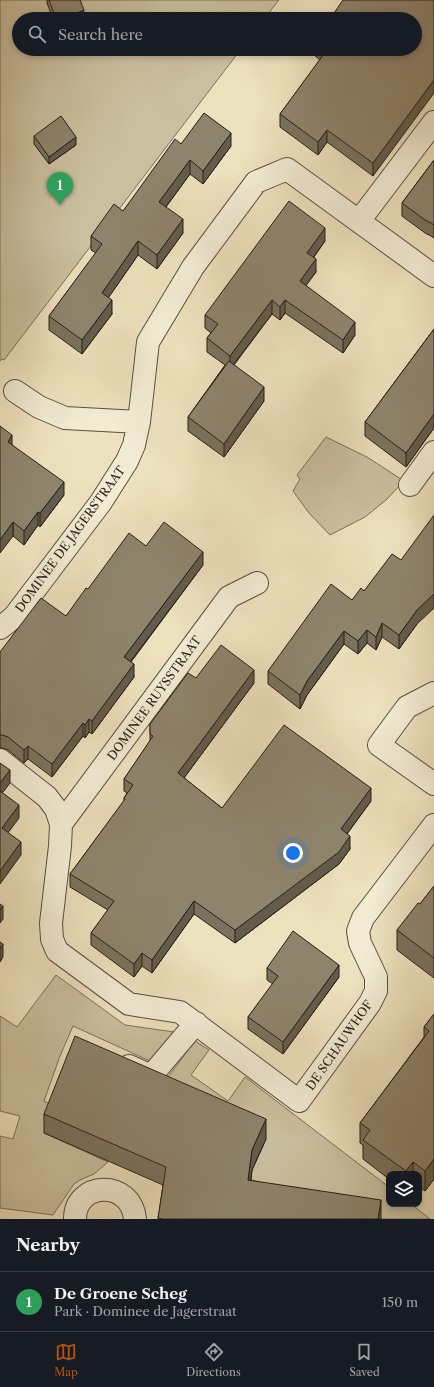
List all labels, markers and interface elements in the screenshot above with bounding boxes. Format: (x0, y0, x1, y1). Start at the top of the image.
search box (12, 12, 422, 56)
icon: search (26, 23, 48, 45)
text: Search here (58, 25, 143, 44)
pin: 1 (47, 172, 73, 205)
street label: DOMINEE DE JAGERSTRAAT (12, 463, 128, 615)
street label: DOMINEE RUYSSTRAAT (104, 633, 204, 763)
your location (283, 843, 303, 863)
street label: DE SCHAUWHOF (302, 997, 376, 1093)
map controls (386, 1171, 422, 1207)
button: layers (386, 1171, 422, 1207)
text: Nearby (16, 1235, 80, 1255)
text: De Groene Scheg (54, 1284, 187, 1303)
text: 1 (26, 1294, 32, 1310)
text: 150 m (382, 1294, 418, 1310)
text: Park · Dominee de Jagerstraat (54, 1303, 237, 1319)
tab: Map (54, 1341, 78, 1379)
tab: Directions (186, 1341, 241, 1379)
tab: Saved (349, 1341, 380, 1379)

